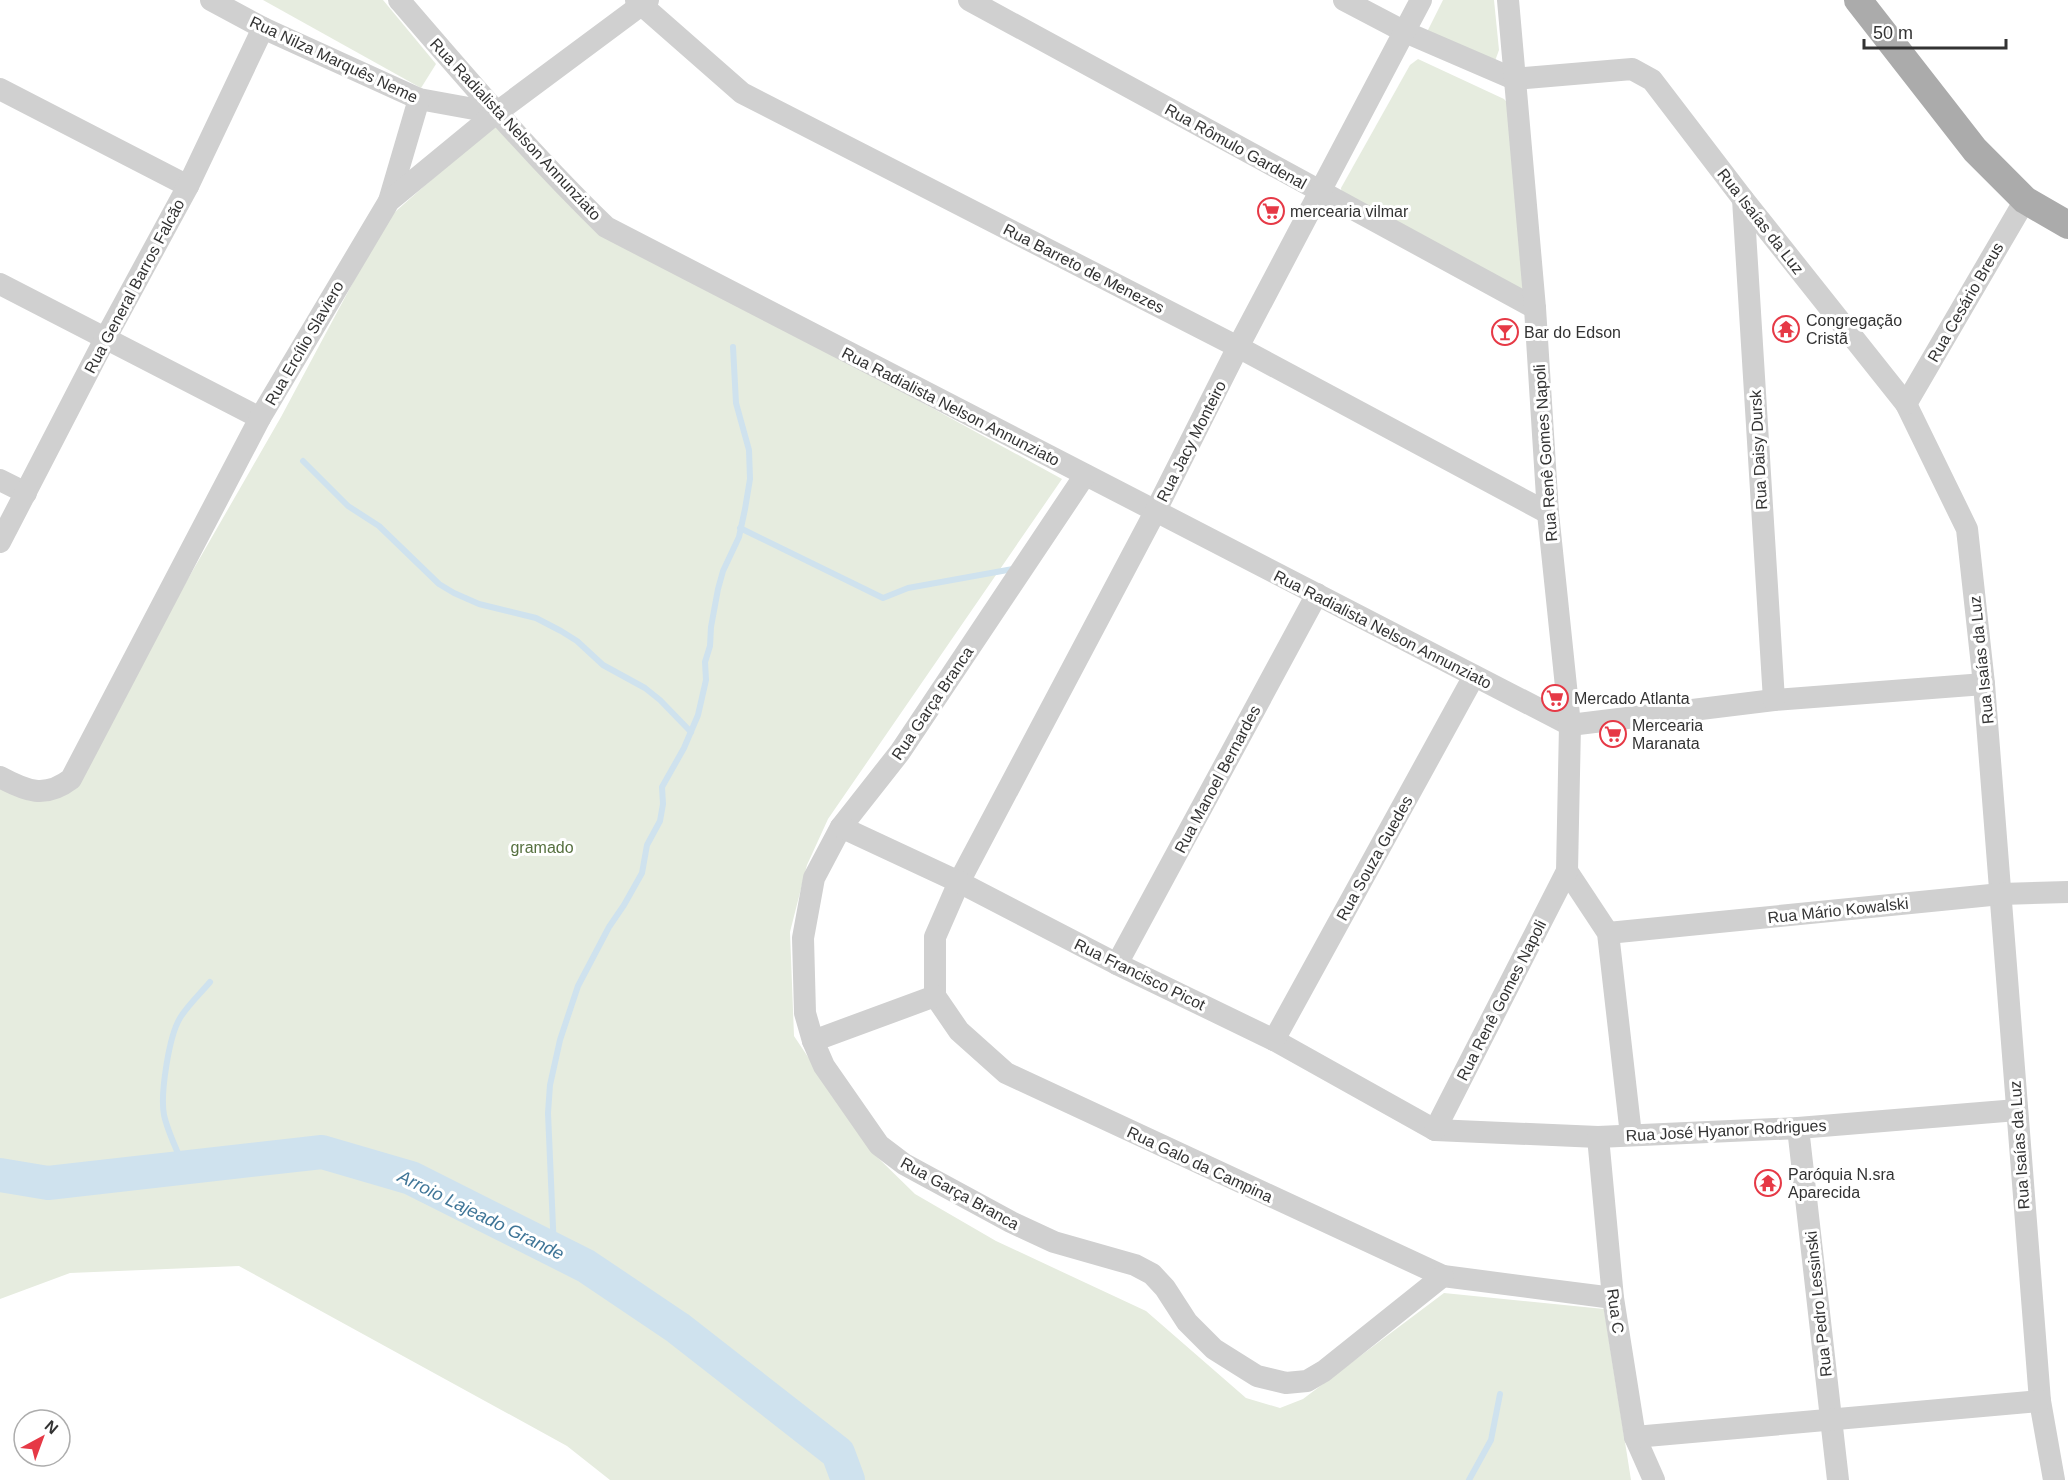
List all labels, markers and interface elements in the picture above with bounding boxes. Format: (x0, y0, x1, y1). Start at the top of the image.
scale bar (1864, 12, 2006, 50)
street label: Rua Nilza Marquês Neme (247, 13, 420, 106)
text: 50 m (1873, 23, 1913, 43)
street label: Rua Radialista Nelson Annunziato (427, 35, 604, 224)
street label: Rua Rômulo Gardenal (1162, 100, 1309, 192)
street label: Rua Isaías da Luz (1714, 165, 1807, 277)
street label: Rua General Barros Falcão (81, 196, 188, 376)
supermarket icon: mercearia vilmar (1256, 196, 1286, 226)
place label: mercearia vilmar (1290, 203, 1409, 220)
street label: Rua Barreto de Menezes (1001, 220, 1167, 316)
street label: Rua Cesário Breus (1924, 239, 2007, 365)
street label: Rua Ercílio Slaviero (262, 278, 347, 408)
place label: Congregação Cristã (1806, 312, 1902, 347)
temple icon: Congregação Cristã (1771, 314, 1801, 344)
bar icon: Bar do Edson (1490, 317, 1520, 347)
place label: Bar do Edson (1524, 324, 1621, 341)
street label: Rua Radialista Nelson Annunziato (839, 344, 1062, 469)
street label: Rua Renê Gomes Napoli (1531, 364, 1560, 542)
street label: Rua Jacy Monteiro (1154, 378, 1229, 505)
street label: Rua Daisy Dursk (1747, 389, 1770, 510)
street label: Rua Radialista Nelson Annunziato (1271, 567, 1494, 692)
street label: Rua Isaías da Luz (1966, 595, 1997, 725)
street label: Rua Garça Branca (888, 644, 977, 763)
supermarket icon: Mercado Atlanta (1540, 683, 1570, 713)
place label: Mercado Atlanta (1574, 690, 1690, 707)
street label: Rua Manoel Bernardes (1171, 703, 1264, 856)
place label: Mercearia Maranata (1632, 717, 1703, 752)
supermarket icon: Mercearia Maranata (1598, 719, 1628, 749)
street label: Rua Souza Guedes (1333, 793, 1416, 923)
park label: gramado (510, 839, 574, 856)
street label: Rua Mário Kowalski (1767, 895, 1909, 926)
street label: Rua Renê Gomes Napoli (1453, 917, 1549, 1083)
street label: Rua Francisco Picot (1072, 935, 1208, 1014)
street label: Rua Isaías da Luz (2007, 1080, 2032, 1210)
street label: Rua José Hyanor Rodrigues (1625, 1117, 1827, 1144)
street label: Rua Galo da Campina (1124, 1123, 1275, 1206)
street label: Rua Garça Branca (898, 1154, 1022, 1233)
water label: Arroio Lajeado Grande (394, 1166, 567, 1264)
place label: Paróquia N.sra Aparecida (1788, 1166, 1895, 1201)
temple icon: Paróquia N.sra Aparecida (1753, 1168, 1783, 1198)
street label: Rua Pedro Lessinski (1802, 1230, 1835, 1378)
street label: Rua C (1604, 1287, 1627, 1335)
north arrow (12, 1408, 72, 1468)
text: N (42, 1417, 61, 1437)

